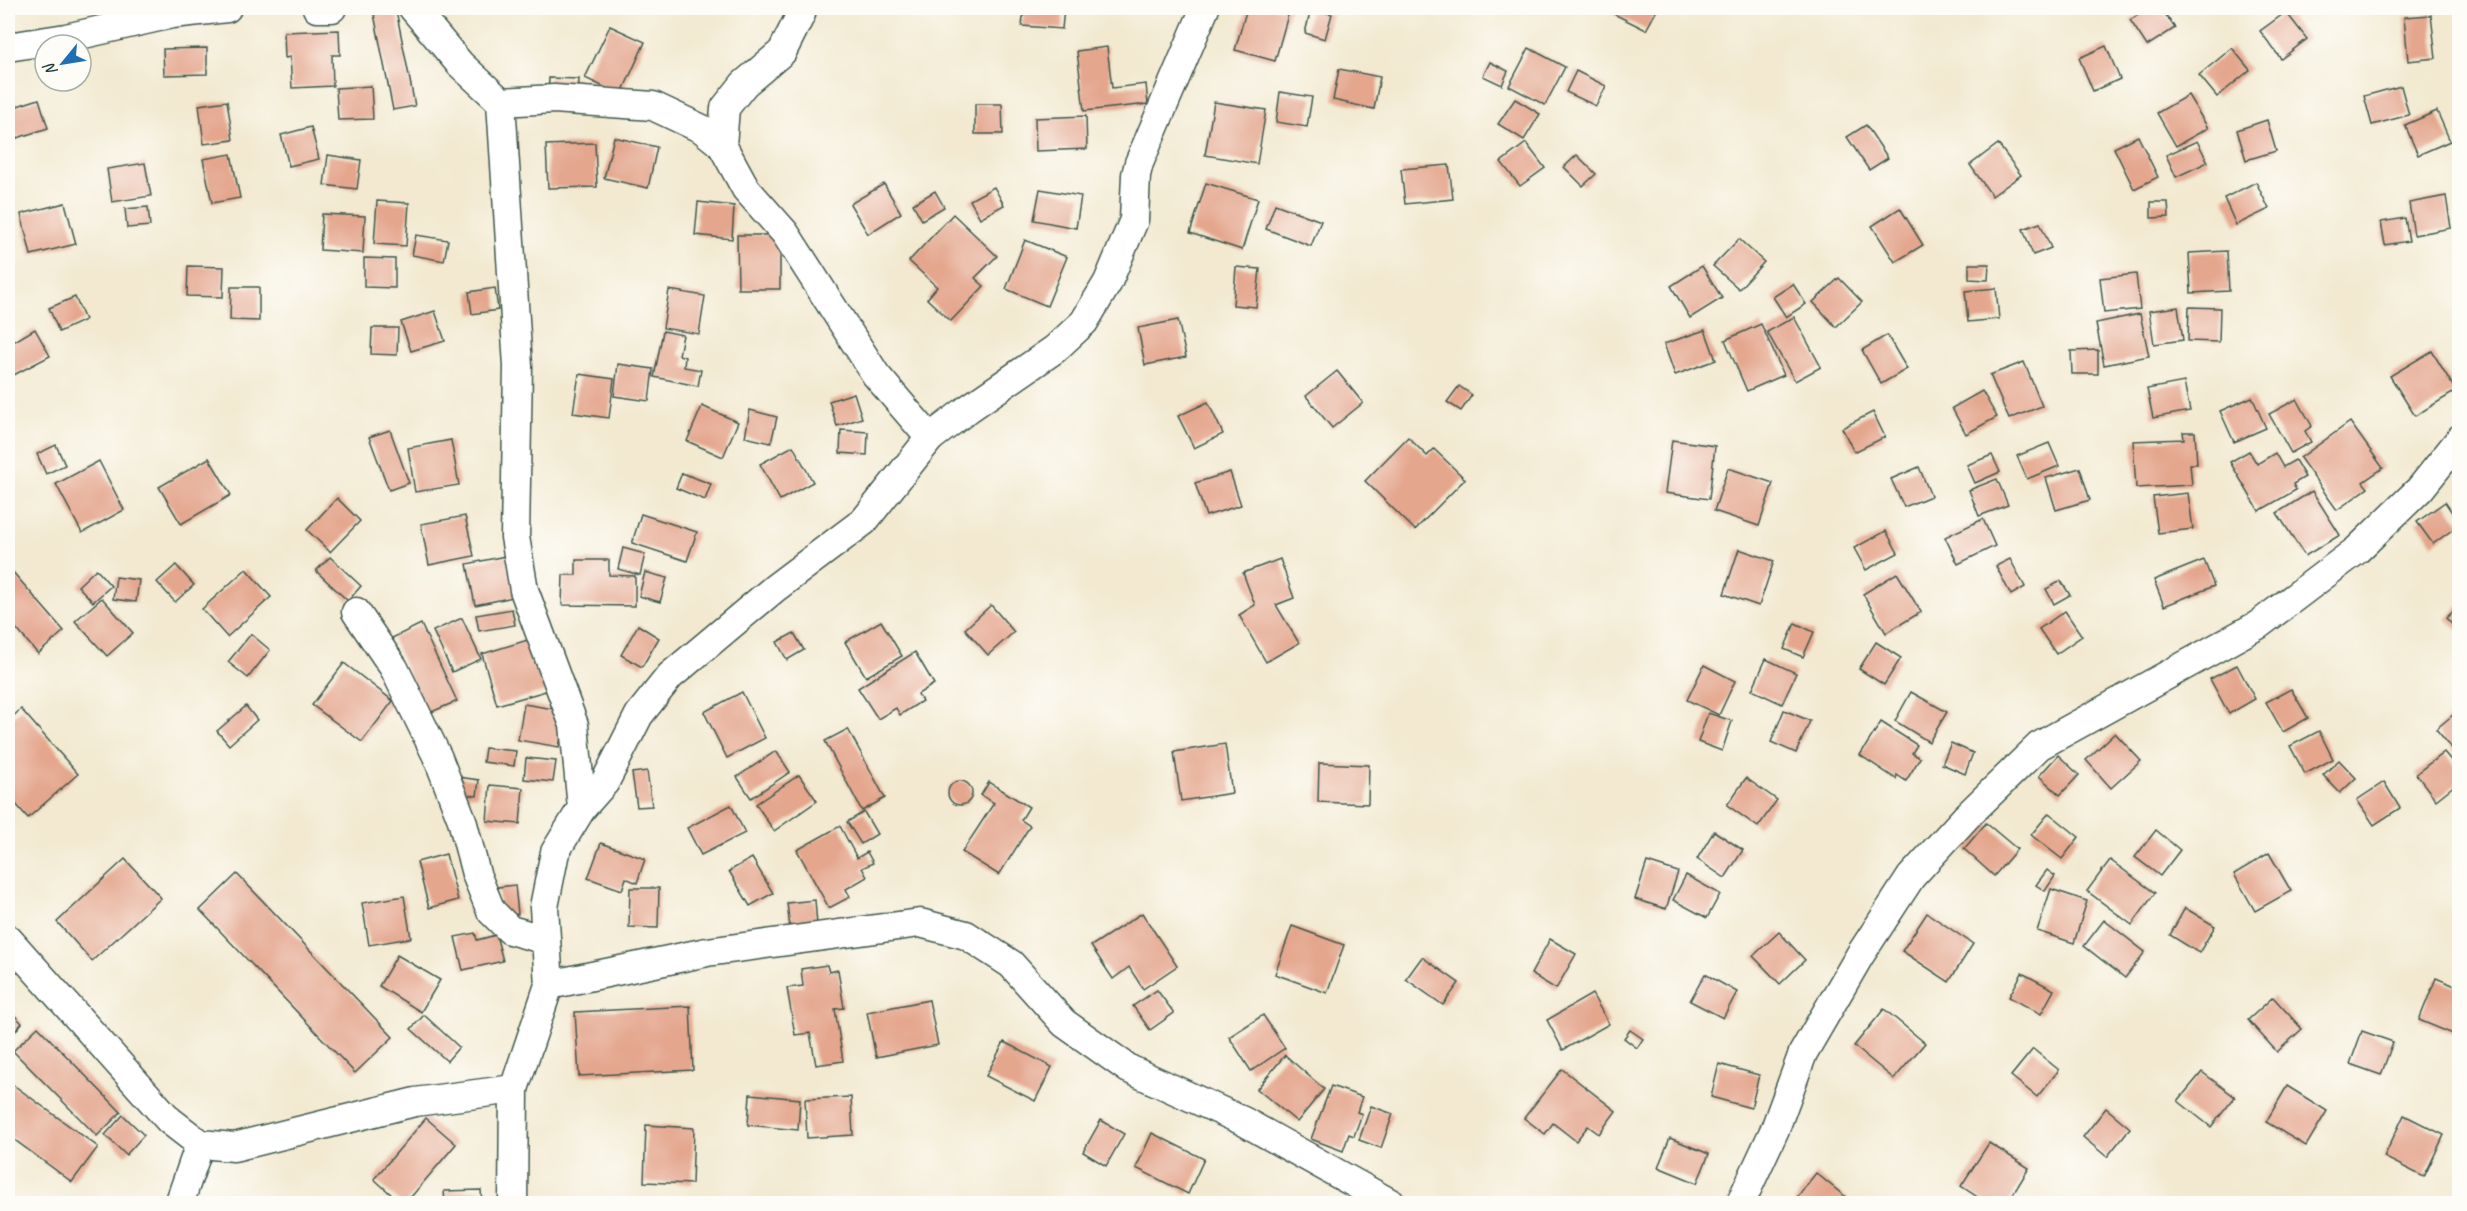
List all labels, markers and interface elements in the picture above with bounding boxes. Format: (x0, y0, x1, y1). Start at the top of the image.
north arrow (33, 33, 93, 93)
text: N (38, 58, 62, 79)

